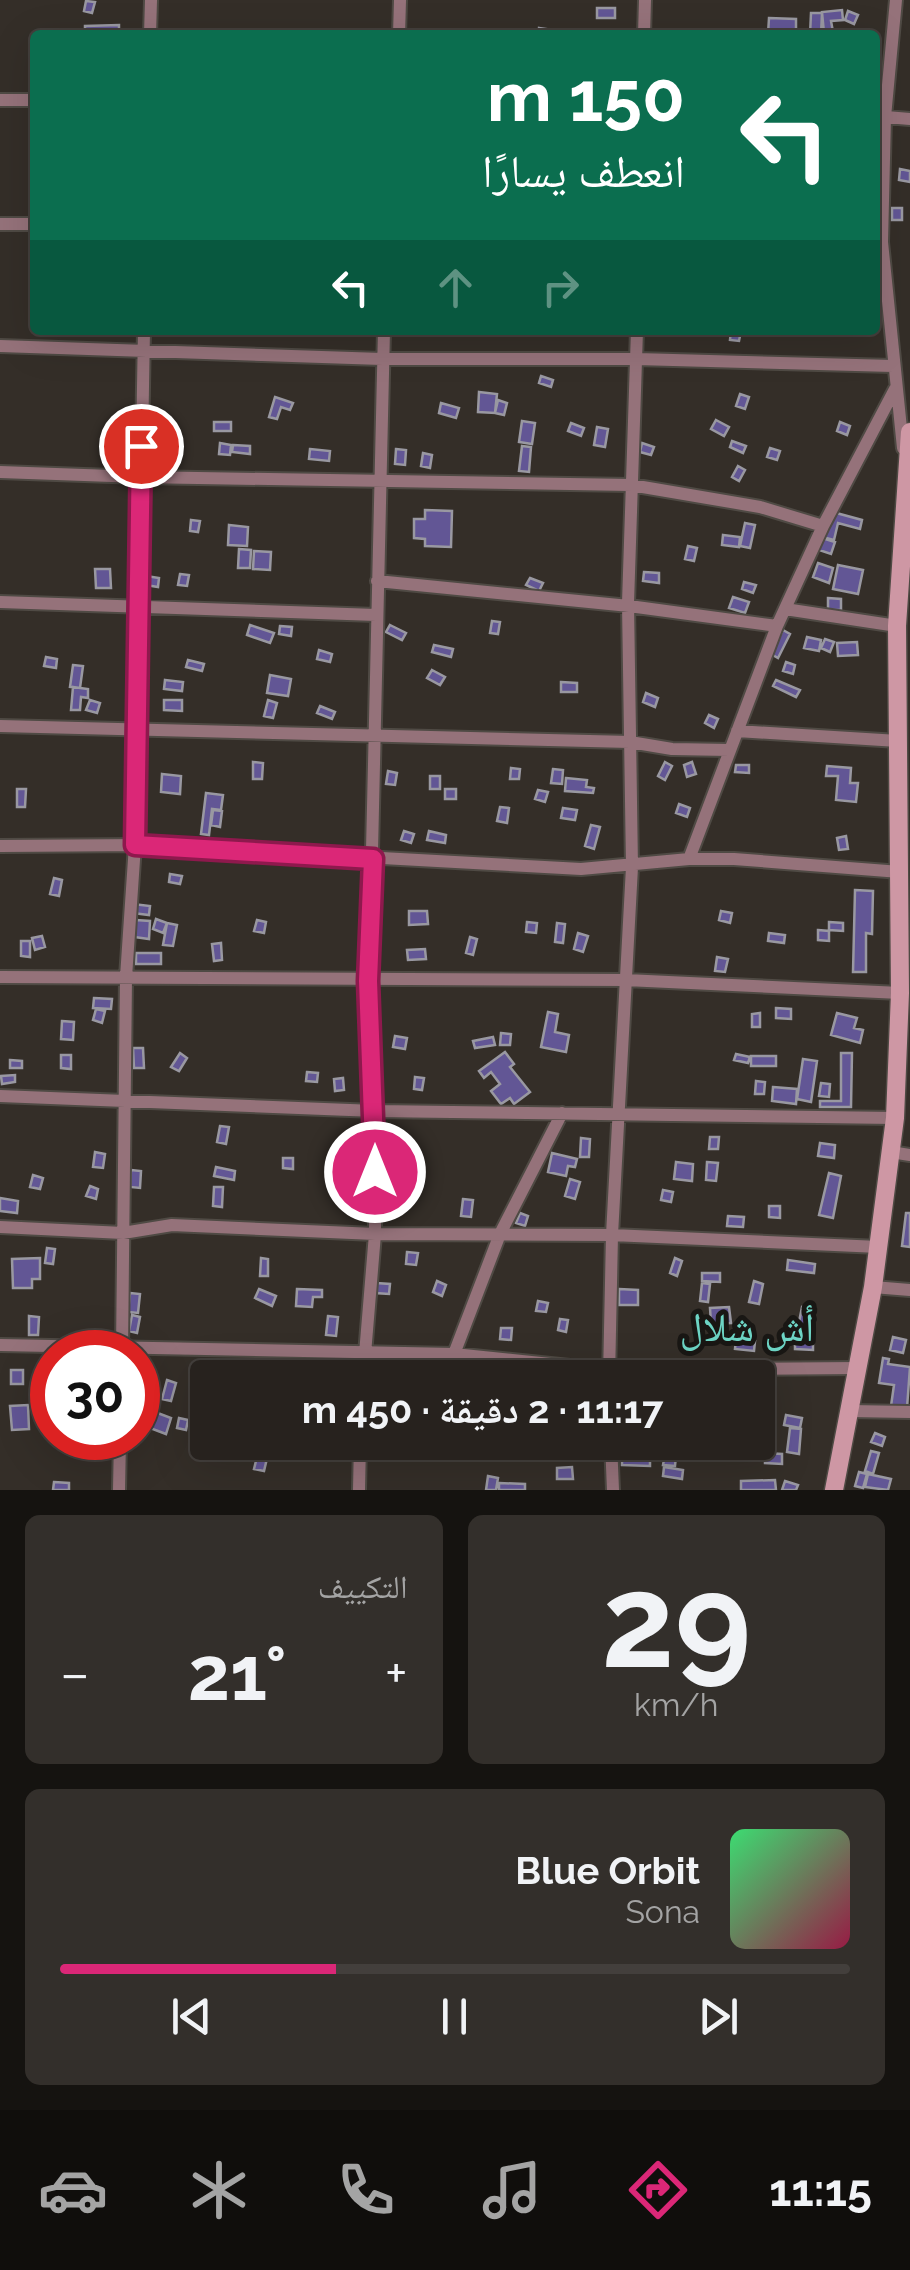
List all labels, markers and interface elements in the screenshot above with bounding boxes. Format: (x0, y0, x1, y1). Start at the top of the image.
text: 150 m (487, 55, 685, 137)
icon: left (720, 70, 850, 200)
text: انعطف يسارًا (482, 145, 685, 198)
icon: left (323, 260, 378, 315)
icon: ahead (428, 260, 483, 315)
icon: right (533, 260, 588, 315)
pin (99, 404, 184, 489)
icon: arrive (114, 419, 169, 474)
position arrow (323, 1120, 427, 1224)
district label: أش شلال (680, 1303, 814, 1352)
speed limit sign: 30 (30, 1330, 160, 1460)
text: 11:17 · 2 دقيقة · 450 m (302, 1387, 663, 1432)
text: 29 (601, 1545, 751, 1697)
text: التكييف (318, 1568, 408, 1605)
text: 21° (188, 1629, 287, 1718)
text: − (60, 1641, 90, 1706)
text: + (385, 1641, 408, 1706)
text: km/h (634, 1686, 718, 1723)
text: Blue Orbit (515, 1848, 700, 1893)
text: Sona (625, 1893, 700, 1930)
icon: previous (164, 1989, 219, 2044)
icon: pause (427, 1989, 482, 2044)
icon: next (691, 1989, 746, 2044)
icon: car (38, 2155, 108, 2225)
icon: climate (184, 2155, 254, 2225)
icon: phone (331, 2155, 401, 2225)
icon: music (477, 2155, 547, 2225)
icon: directions (623, 2155, 693, 2225)
text: 11:15 (769, 2164, 872, 2217)

